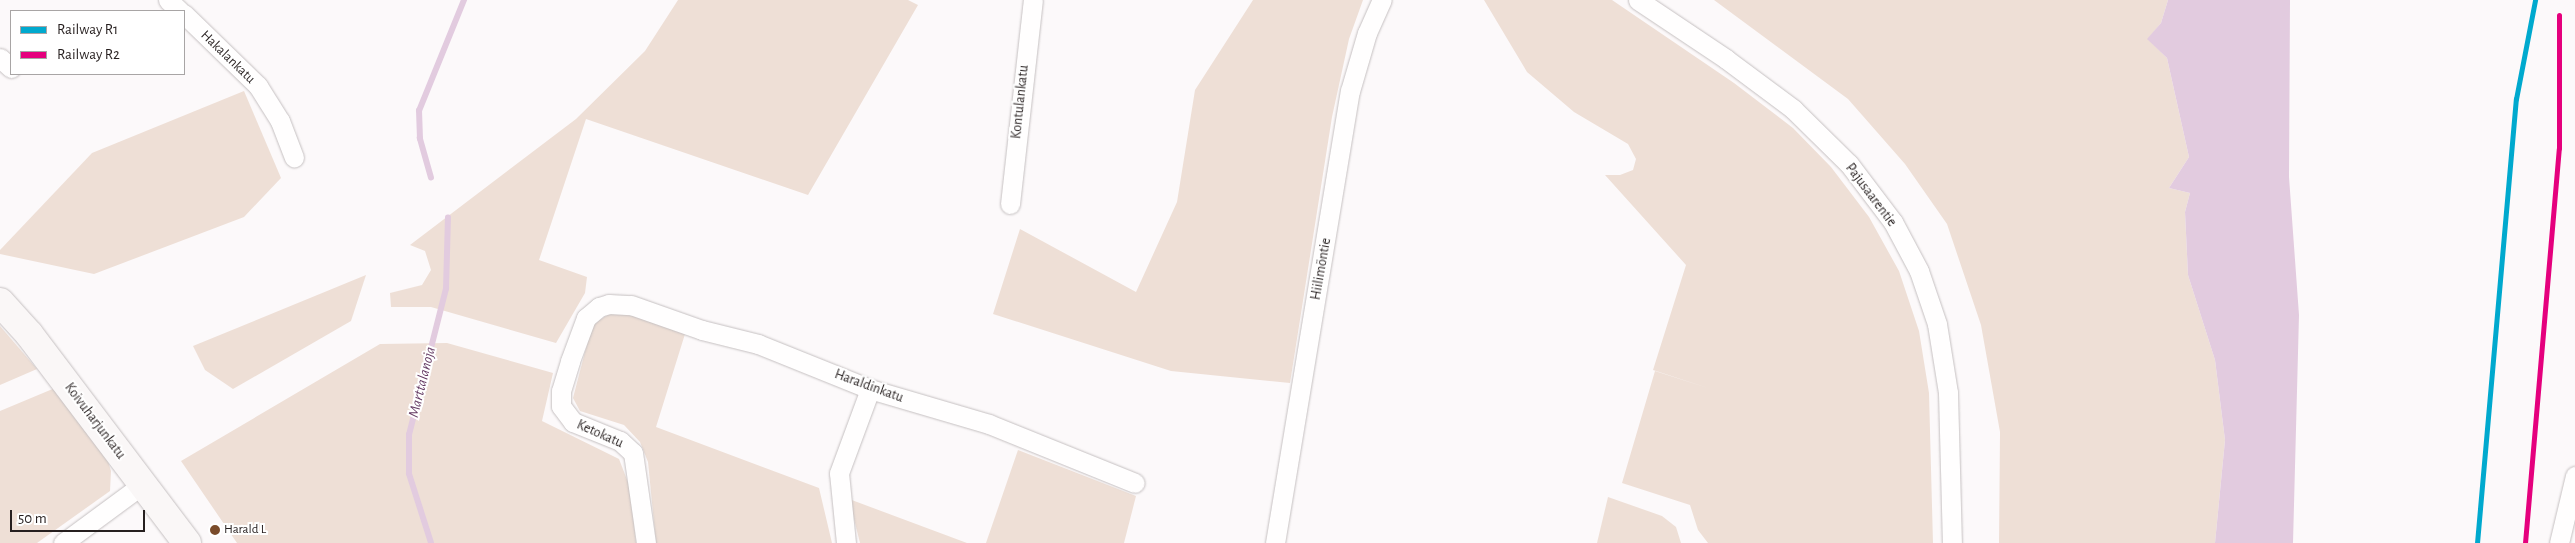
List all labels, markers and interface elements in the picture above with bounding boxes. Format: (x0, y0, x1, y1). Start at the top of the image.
legend (10, 10, 185, 75)
text: Railway R1 (57, 22, 118, 37)
street label: Hakalankatu (197, 27, 259, 87)
text: Railway R2 (57, 47, 120, 62)
street label: Kontulankatu (1008, 64, 1032, 140)
street label: Pajusaarentie (1842, 160, 1900, 230)
street label: Hiilimöntie (1307, 237, 1335, 301)
water label: Marttalanoja (405, 345, 439, 419)
street label: Haraldinkatu (832, 366, 906, 406)
street label: Koivuharjunkatu (61, 380, 129, 462)
street label: Ketokatu (574, 416, 626, 452)
scale bar (12, 500, 148, 532)
text: 50 m (18, 511, 47, 526)
place label: Harald L (224, 522, 266, 538)
marker: Harald L (210, 525, 220, 535)

